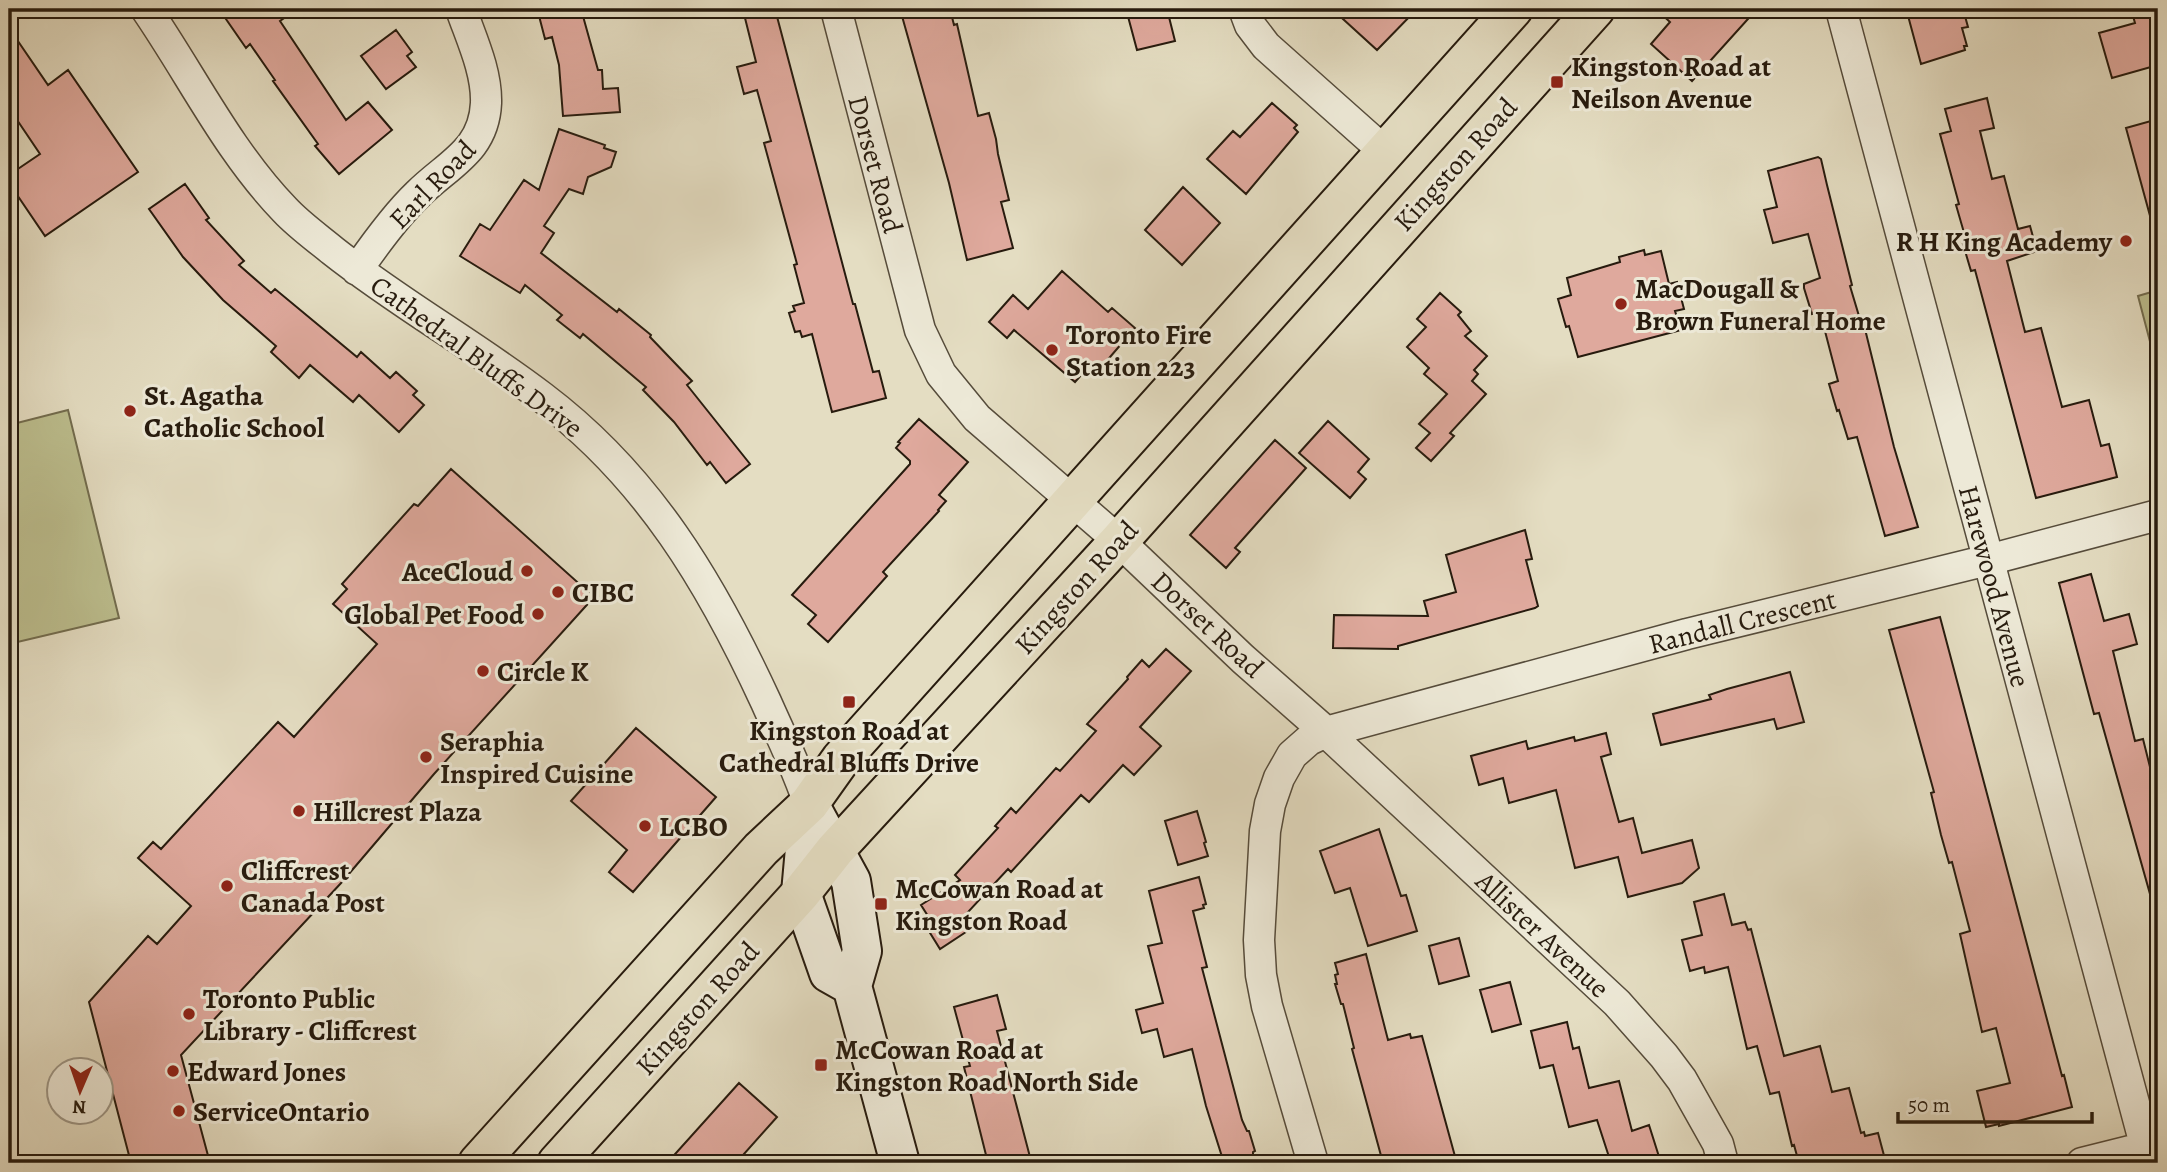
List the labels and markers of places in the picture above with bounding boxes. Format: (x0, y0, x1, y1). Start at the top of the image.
place label: Kingston Road at Neilson Avenue (1571, 48, 1771, 118)
marker: Kingston Road at Neilson Avenue (1549, 74, 1565, 90)
place label: R H King Academy (1896, 223, 2113, 261)
marker: R H King Academy (2118, 233, 2134, 249)
place label: MacDougall & Brown Funeral Home (1635, 270, 1886, 340)
marker: MacDougall & Brown Funeral Home (1613, 296, 1629, 312)
place label: Toronto Fire Station 223 (1066, 316, 1212, 386)
marker: Toronto Fire Station 223 (1044, 342, 1060, 358)
place label: St. Agatha Catholic School (144, 377, 325, 447)
marker: St. Agatha Catholic School (122, 403, 138, 419)
place label: AceCloud (401, 553, 514, 591)
marker: AceCloud (519, 563, 535, 579)
place label: CIBC (572, 574, 634, 612)
marker: CIBC (550, 584, 566, 600)
place label: Global Pet Food (344, 596, 525, 634)
marker: Global Pet Food (530, 606, 546, 622)
place label: Circle K (497, 653, 589, 691)
marker: Circle K (475, 663, 491, 679)
marker: Kingston Road at Cathedral Bluffs Drive (841, 694, 857, 710)
place label: Kingston Road at Cathedral Bluffs Drive (719, 712, 979, 782)
place label: Seraphia Inspired Cuisine (440, 723, 633, 793)
marker: Seraphia Inspired Cuisine (418, 749, 434, 765)
place label: Hillcrest Plaza (313, 793, 482, 831)
marker: Hillcrest Plaza (291, 803, 307, 819)
place label: LCBO (659, 808, 728, 846)
marker: LCBO (637, 818, 653, 834)
place label: Cliffcrest Canada Post (241, 852, 385, 922)
place label: McCowan Road at Kingston Road (895, 870, 1103, 940)
marker: Cliffcrest Canada Post (219, 878, 235, 894)
marker: McCowan Road at Kingston Road (873, 896, 889, 912)
place label: Toronto Public Library - Cliffcrest (203, 980, 417, 1050)
marker: Toronto Public Library - Cliffcrest (181, 1006, 197, 1022)
place label: McCowan Road at Kingston Road North Side (835, 1031, 1138, 1101)
place label: Edward Jones (187, 1053, 346, 1091)
marker: McCowan Road at Kingston Road North Side (813, 1057, 829, 1073)
marker: Edward Jones (165, 1063, 181, 1079)
place label: ServiceOntario (193, 1093, 370, 1131)
marker: ServiceOntario (171, 1103, 187, 1119)

